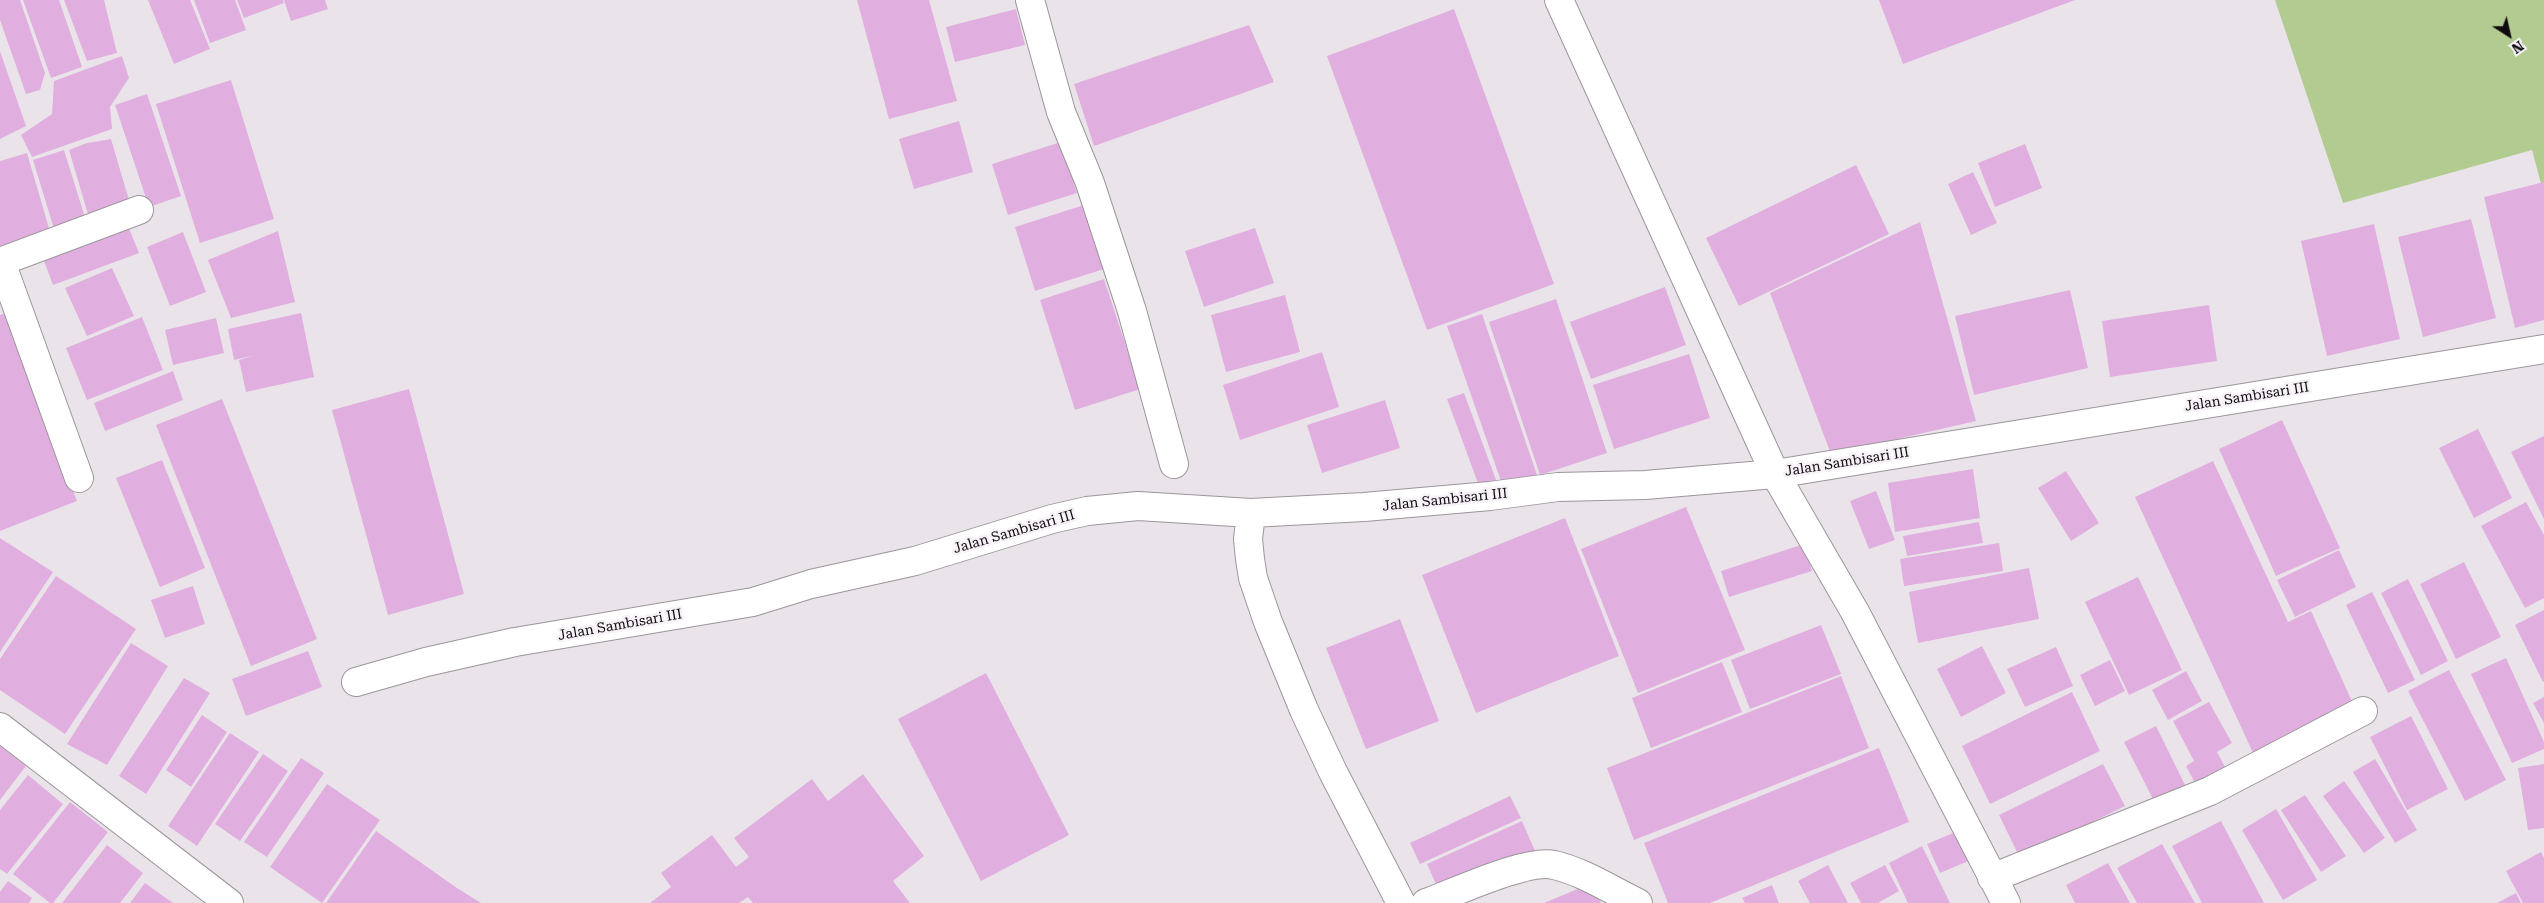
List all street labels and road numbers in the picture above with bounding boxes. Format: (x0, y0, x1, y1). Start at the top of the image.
street label: Jalan Sambisari III (2184, 379, 2310, 415)
street label: Jalan Sambisari III (1784, 444, 1910, 480)
street label: Jalan Sambisari III (1382, 485, 1508, 515)
street label: Jalan Sambisari III (951, 507, 1077, 557)
street label: Jalan Sambisari III (557, 606, 683, 644)

